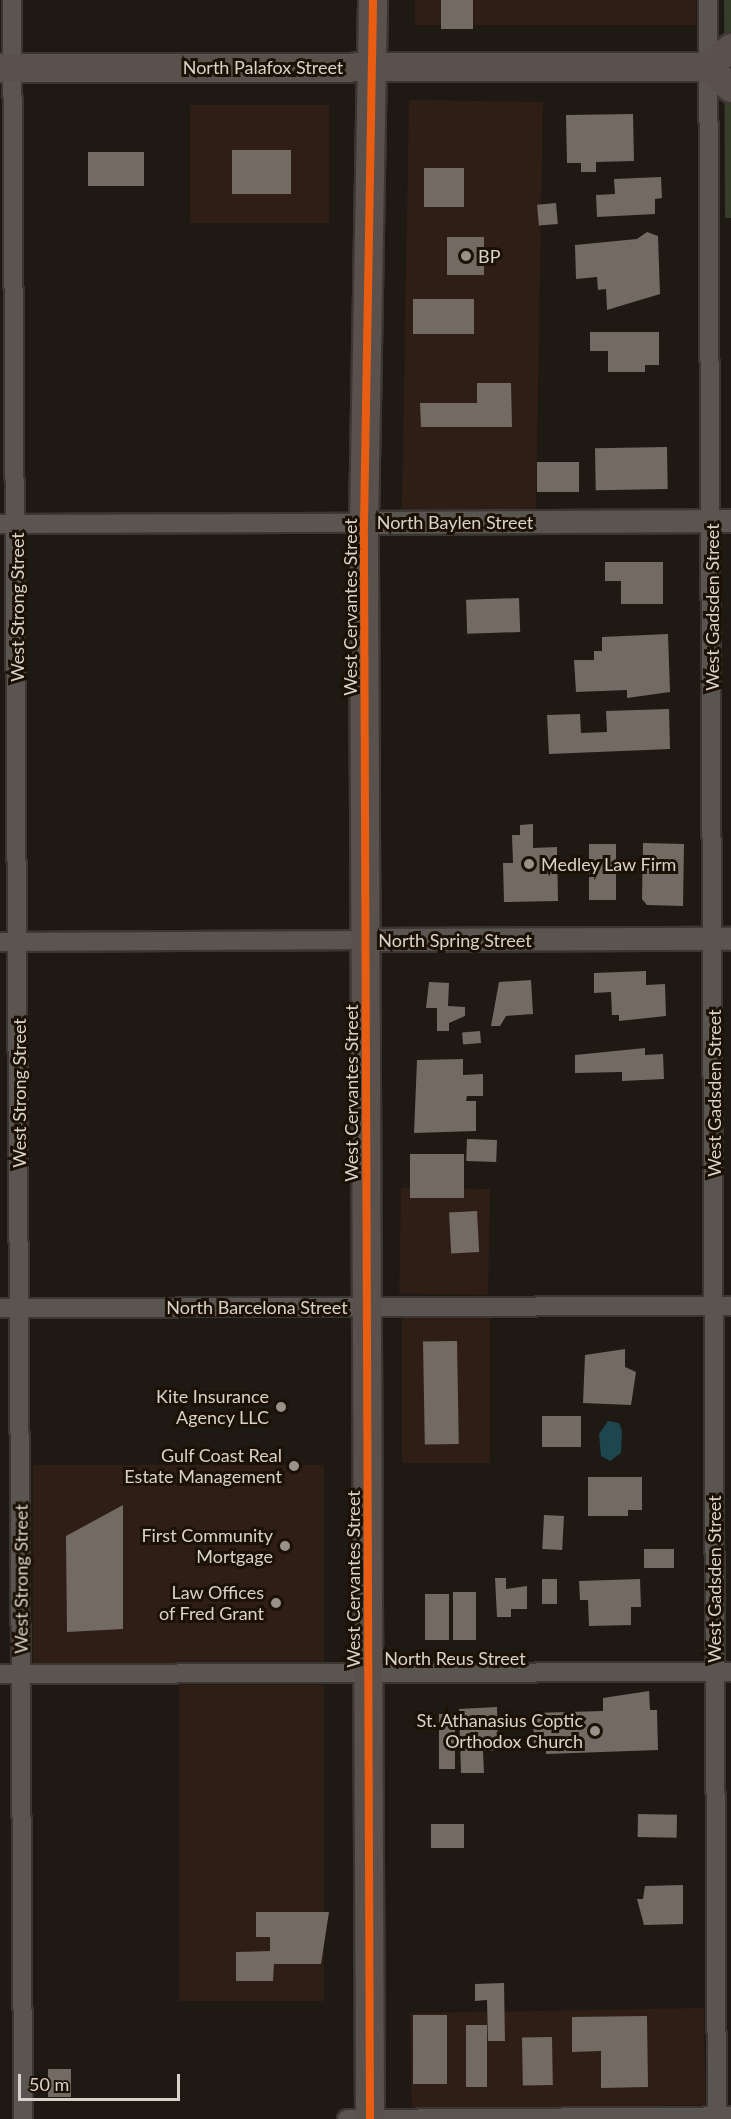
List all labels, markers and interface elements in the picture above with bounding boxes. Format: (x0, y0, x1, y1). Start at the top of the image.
street label: North Palafox Street (183, 56, 343, 78)
place label: BP (478, 245, 500, 267)
marker: BP (459, 249, 473, 263)
street label: North Baylen Street (377, 511, 533, 533)
street label: West Cervantes Street (339, 518, 361, 696)
street label: West Gadsden Street (701, 523, 723, 691)
street label: West Strong Street (6, 532, 28, 682)
place label: Medley Law Firm (541, 853, 677, 875)
marker: Medley Law Firm (522, 857, 536, 871)
street label: North Spring Street (378, 929, 532, 951)
street label: West Cervantes Street (340, 1004, 362, 1182)
street label: West Gadsden Street (703, 1009, 725, 1177)
street label: West Strong Street (8, 1018, 30, 1168)
street label: North Barcelona Street (166, 1296, 348, 1318)
place label: Kite Insurance Agency LLC (156, 1386, 269, 1428)
marker: Kite Insurance Agency LLC (274, 1400, 288, 1414)
place label: Gulf Coast Real Estate Management (124, 1445, 282, 1488)
marker: Gulf Coast Real Estate Management (287, 1459, 301, 1473)
street label: West Cervantes Street (342, 1490, 364, 1668)
street label: West Gadsden Street (703, 1495, 725, 1663)
street label: West Strong Street (10, 1504, 32, 1654)
place label: First Community Mortgage (141, 1525, 273, 1568)
marker: First Community Mortgage (278, 1539, 292, 1553)
place label: Law Offices of Fred Grant (159, 1582, 264, 1624)
marker: Law Offices of Fred Grant (269, 1596, 283, 1610)
street label: North Reus Street (384, 1647, 526, 1669)
place label: St. Athanasius Coptic Orthodox Church (416, 1710, 583, 1752)
marker: St. Athanasius Coptic Orthodox Church (588, 1724, 602, 1738)
scale bar (21, 2062, 183, 2100)
text: 50 m (29, 2073, 69, 2095)

